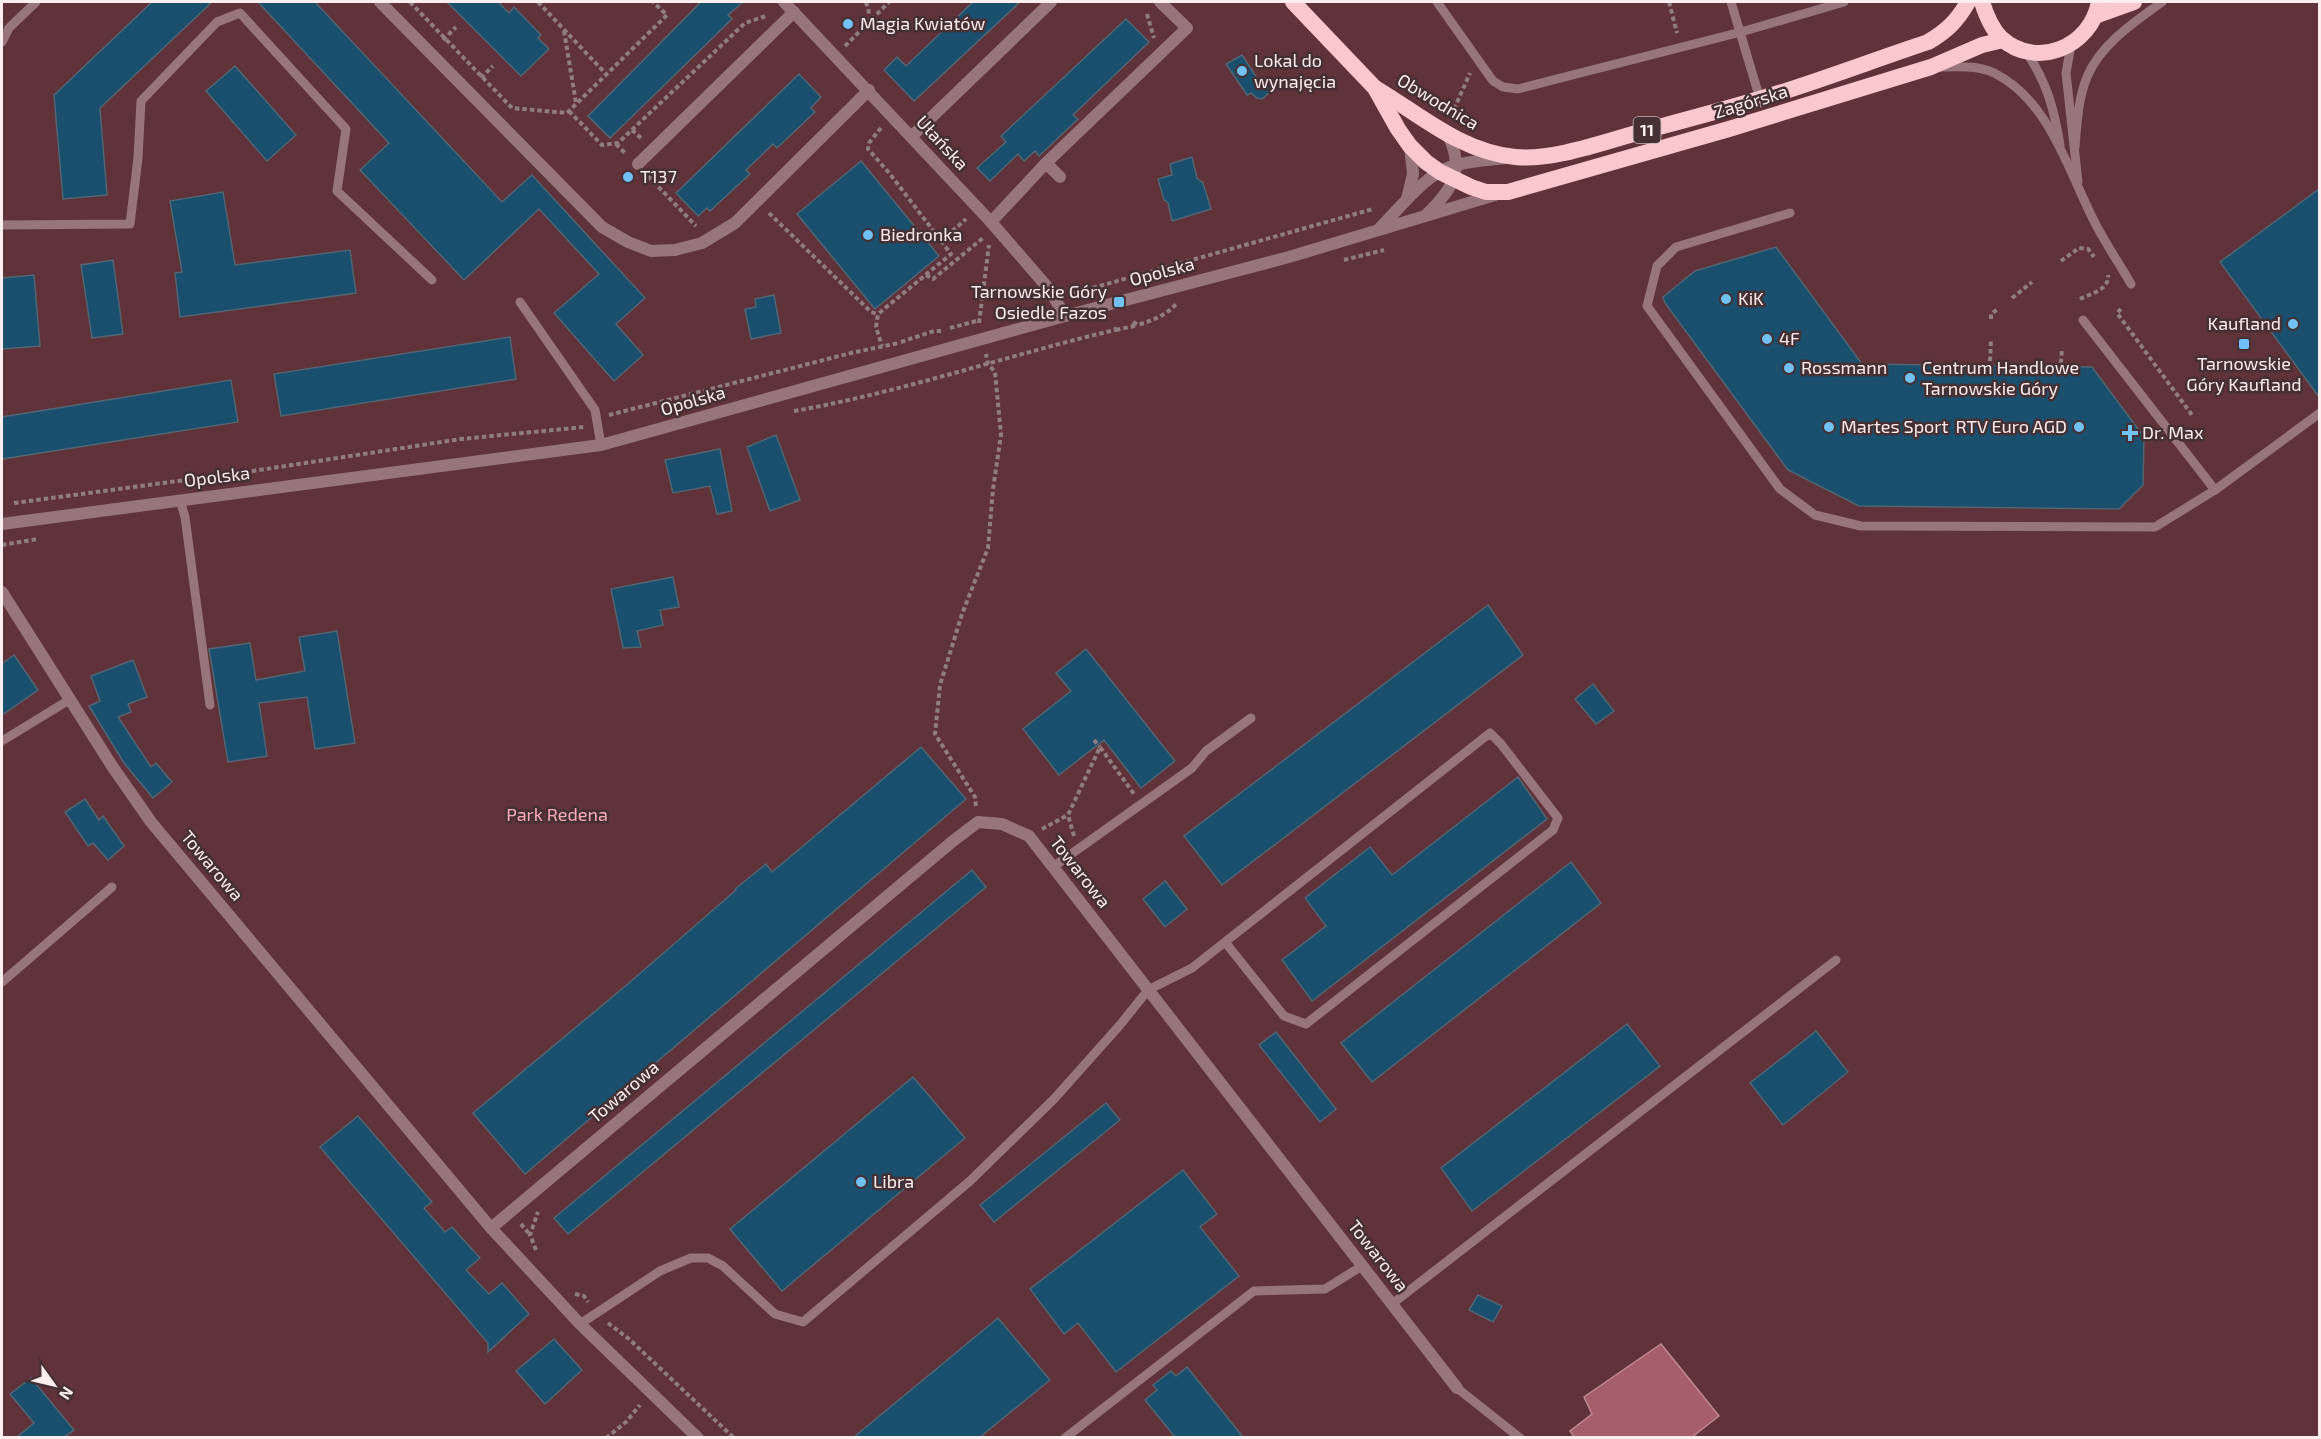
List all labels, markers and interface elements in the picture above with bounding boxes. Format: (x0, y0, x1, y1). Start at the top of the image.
place label: Magia Kwiatów (860, 12, 986, 34)
marker: Magia Kwiatów (841, 17, 855, 31)
place label: Lokal do wynajęcia (1254, 49, 1336, 92)
marker: Lokal do wynajęcia (1235, 64, 1249, 78)
street label: Obwodnica (1394, 68, 1483, 134)
street label: Zagórska (1711, 79, 1790, 123)
street label: Ułańska (912, 111, 973, 174)
road number: 11 (1634, 117, 1660, 143)
place label: T137 (640, 165, 677, 187)
marker: T137 (621, 170, 635, 184)
place label: Biedronka (880, 223, 962, 245)
marker: Biedronka (861, 228, 875, 242)
street label: Opolska (1127, 252, 1197, 290)
place label: Tarnowskie Góry Osiedle Fazos (971, 280, 1107, 323)
place label: KiK (1738, 287, 1764, 309)
marker: KiK (1719, 292, 1733, 306)
marker: Tarnowskie Góry Osiedle Fazos (1112, 295, 1126, 309)
place label: Kaufland (2208, 312, 2281, 334)
marker: Kaufland (2286, 317, 2300, 331)
place label: 4F (1779, 327, 1800, 349)
marker: 4F (1760, 332, 1774, 346)
marker: Tarnowskie Góry Kaufland (2237, 337, 2251, 351)
place label: Tarnowskie Góry Kaufland (2186, 352, 2302, 395)
place label: Rossmann (1801, 356, 1887, 378)
place label: Centrum Handlowe Tarnowskie Góry (1922, 356, 2079, 399)
marker: Rossmann (1782, 361, 1796, 375)
marker: Centrum Handlowe Tarnowskie Góry (1903, 371, 1917, 385)
street label: Opolska (658, 380, 728, 420)
place label: Martes Sport (1841, 415, 1949, 437)
place label: RTV Euro AGD (1956, 415, 2067, 437)
marker: Martes Sport (1822, 420, 1836, 434)
marker: RTV Euro AGD (2072, 420, 2086, 434)
place label: Dr. Max (2142, 421, 2204, 443)
marker: Dr. Max (2123, 426, 2137, 440)
street label: Opolska (183, 461, 251, 491)
park label: Park Redena (506, 803, 608, 825)
street label: Towarowa (177, 826, 249, 905)
street label: Towarowa (1046, 831, 1116, 912)
street label: Towarowa (584, 1055, 663, 1127)
place label: Libra (873, 1170, 914, 1192)
marker: Libra (854, 1175, 868, 1189)
street label: Towarowa (1344, 1215, 1414, 1296)
north arrow (24, 1355, 84, 1415)
text: N (56, 1384, 78, 1404)

